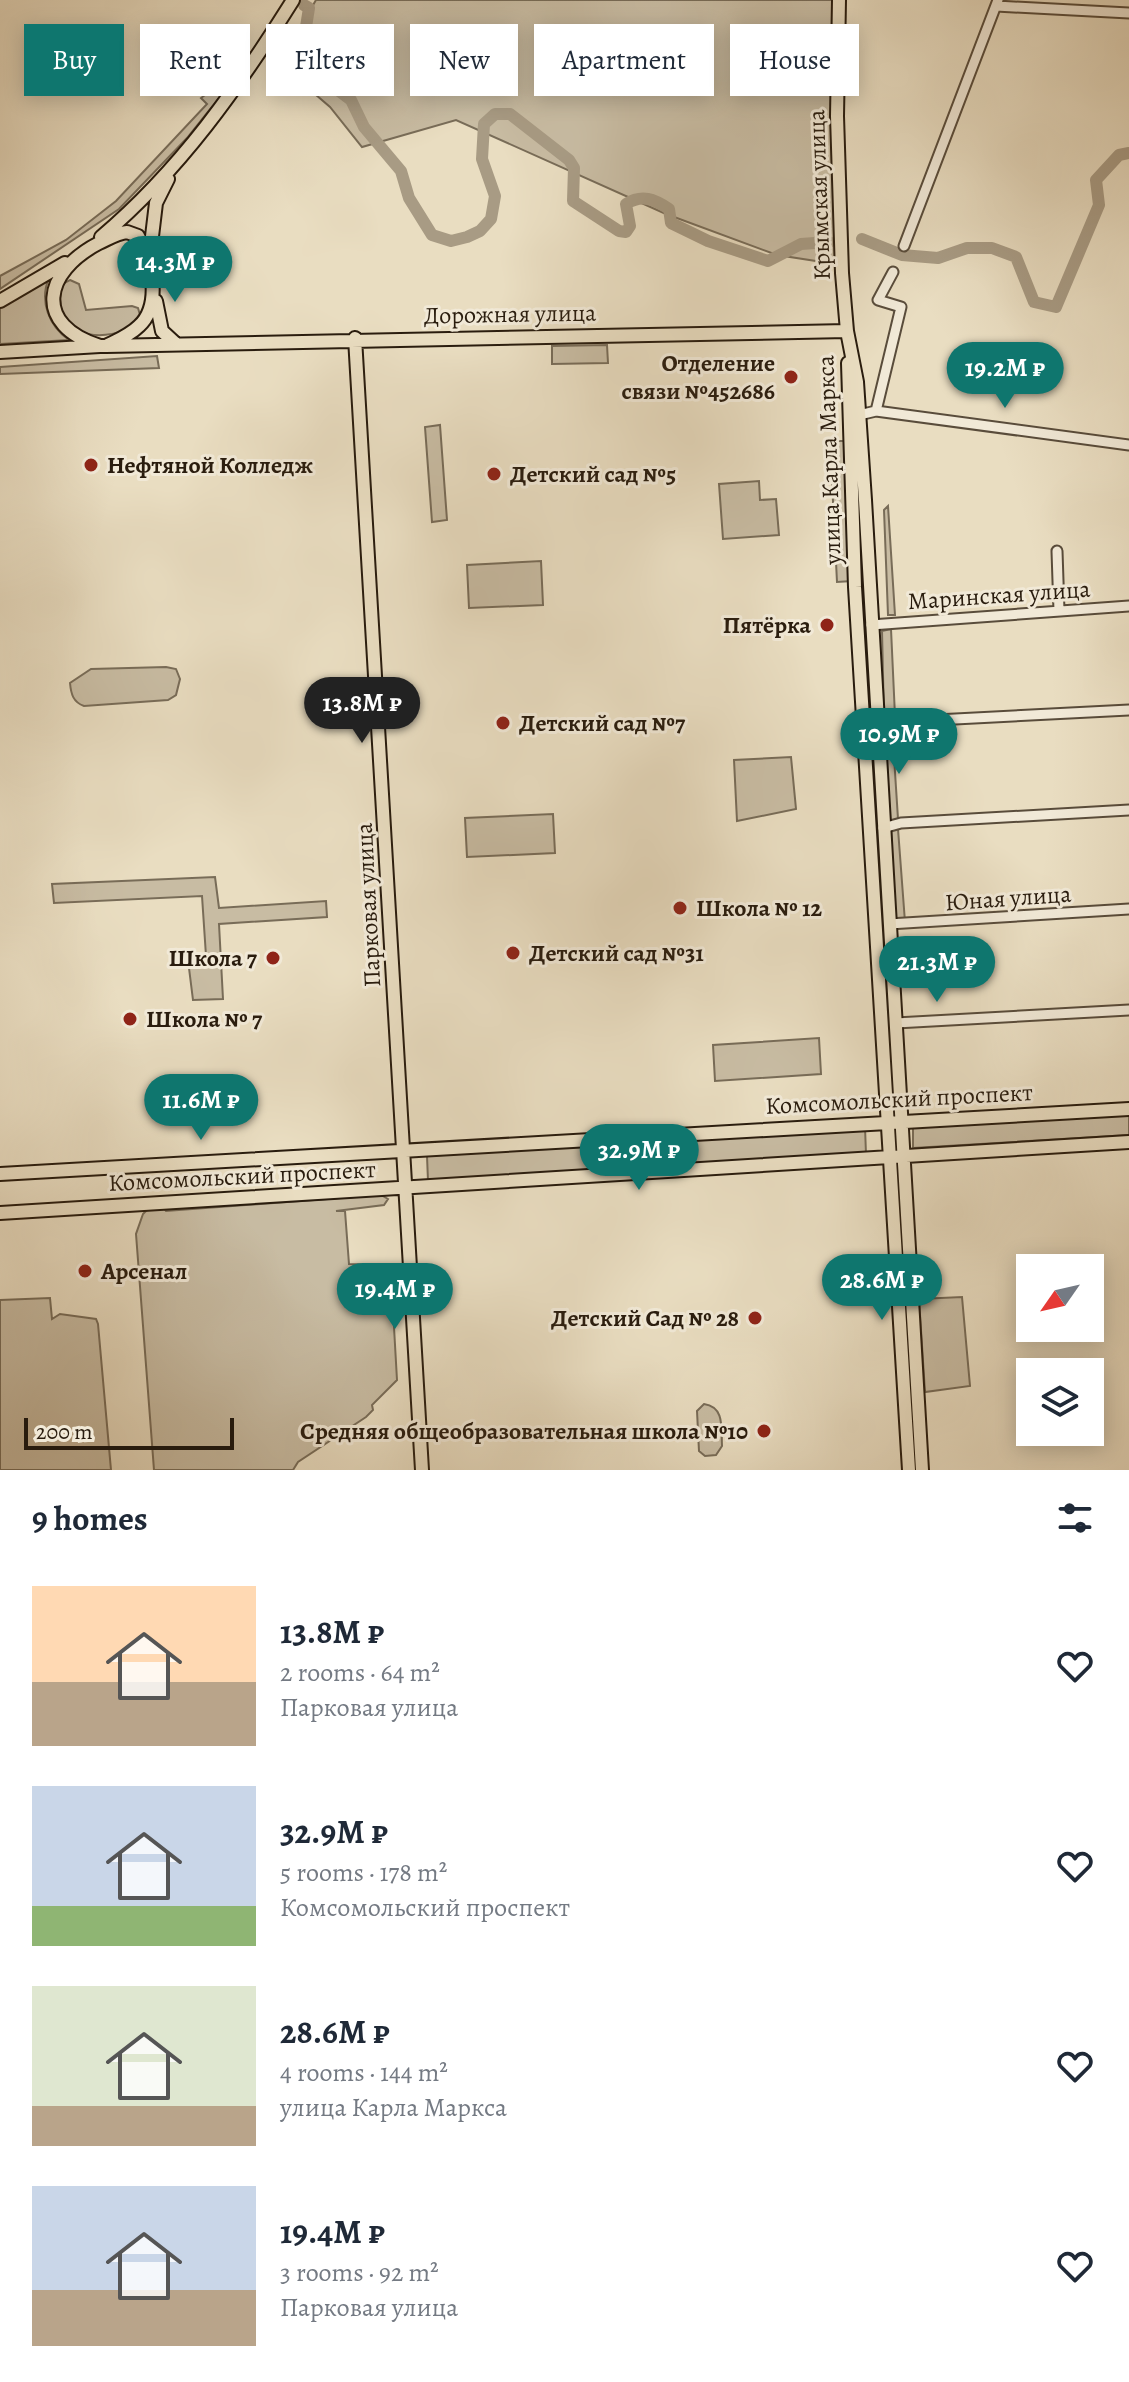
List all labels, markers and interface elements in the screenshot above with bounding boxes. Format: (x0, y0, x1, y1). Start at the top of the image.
chip: Buy (24, 24, 124, 96)
chip: Rent (140, 24, 250, 96)
chip: Filters (266, 24, 394, 96)
chip: New (410, 24, 518, 96)
chip: Apartment (534, 24, 714, 96)
chip: House (730, 24, 859, 96)
street label: Крымская улица (800, 109, 838, 281)
pin: 14.3M ₽ (101, 236, 249, 304)
text: 14.3M ₽ (135, 244, 215, 279)
street label: Дорожная улица (423, 296, 597, 332)
pin: 19.2M ₽ (931, 342, 1079, 410)
place label: Отделение связи №452686 (621, 347, 775, 407)
text: 19.2M ₽ (965, 350, 1045, 385)
street label: улица Карла Маркса (809, 355, 849, 566)
marker: Отделение связи №452686 (782, 368, 800, 386)
place label: Нефтяной Колледж (107, 449, 313, 481)
marker: Нефтяной Колледж (82, 456, 100, 474)
place label: Детский сад №5 (510, 458, 676, 490)
marker: Детский сад №5 (485, 465, 503, 483)
street label: Маринская улица (907, 573, 1091, 617)
place label: Пятёрка (723, 609, 812, 641)
marker: Пятёрка (818, 616, 836, 634)
pin: 13.8M ₽ (288, 677, 436, 745)
text: 13.8M ₽ (322, 685, 402, 720)
place label: Детский сад №7 (519, 707, 686, 739)
pin: 10.9M ₽ (825, 708, 973, 776)
marker: Детский сад №7 (494, 714, 512, 732)
text: 10.9M ₽ (858, 716, 940, 751)
street label: Парковая улица (348, 822, 388, 988)
street label: Юная улица (944, 878, 1072, 918)
place label: Школа № 12 (696, 892, 822, 924)
marker: Школа № 12 (671, 899, 689, 917)
pin: 21.3M ₽ (863, 936, 1011, 1004)
place label: Детский сад №31 (529, 937, 704, 969)
place label: Школа 7 (168, 942, 258, 974)
marker: Детский сад №31 (504, 944, 522, 962)
text: 21.3M ₽ (897, 944, 977, 979)
marker: Школа 7 (264, 949, 282, 967)
place label: Школа № 7 (146, 1003, 263, 1035)
marker: Школа № 7 (121, 1010, 139, 1028)
pin: 11.6M ₽ (127, 1074, 275, 1142)
street label: Комсомольский проспект (764, 1076, 1034, 1122)
text: 11.6M ₽ (162, 1082, 240, 1117)
pin: 32.9M ₽ (565, 1124, 713, 1192)
text: 32.9M ₽ (598, 1132, 680, 1167)
street label: Комсомольский проспект (107, 1153, 377, 1199)
pin: 28.6M ₽ (808, 1254, 956, 1322)
north arrow (1016, 1254, 1104, 1342)
map controls (1016, 1254, 1104, 1446)
place label: Арсенал (100, 1255, 187, 1287)
marker: Арсенал (76, 1262, 94, 1280)
text: 28.6M ₽ (840, 1262, 924, 1297)
pin: 19.4M ₽ (321, 1263, 469, 1331)
text: 19.4M ₽ (355, 1271, 435, 1306)
place label: Детский Сад № 28 (551, 1302, 739, 1334)
marker: Детский Сад № 28 (746, 1309, 764, 1327)
button: layers (1016, 1358, 1104, 1446)
scale bar (24, 1414, 234, 1450)
place label: Средняя общеобразовательная школа №10 (300, 1415, 748, 1447)
text: 200 m (36, 1417, 93, 1447)
marker: Средняя общеобразовательная школа №10 (755, 1422, 773, 1440)
text: 9 homes (32, 1495, 148, 1542)
icon: filters (1053, 1496, 1097, 1540)
text: 13.8M ₽ (280, 1608, 384, 1655)
icon: home (96, 1618, 192, 1714)
icon: heart (1053, 1644, 1097, 1688)
text: 2 rooms · 64 m² (280, 1655, 440, 1690)
text: Парковая улица (280, 1690, 458, 1725)
text: 32.9M ₽ (280, 1808, 388, 1855)
icon: home (96, 1818, 192, 1914)
icon: heart (1053, 1844, 1097, 1888)
text: 5 rooms · 178 m² (280, 1855, 447, 1890)
text: Комсомольский проспект (280, 1890, 570, 1925)
text: 28.6M ₽ (280, 2008, 390, 2055)
icon: home (96, 2018, 192, 2114)
icon: heart (1053, 2044, 1097, 2088)
text: 4 rooms · 144 m² (280, 2055, 448, 2090)
text: улица Карла Маркса (280, 2090, 507, 2125)
text: 19.4M ₽ (280, 2208, 385, 2255)
icon: home (96, 2218, 192, 2314)
icon: heart (1053, 2244, 1097, 2288)
text: 3 rooms · 92 m² (280, 2255, 439, 2290)
text: Парковая улица (280, 2290, 458, 2325)

